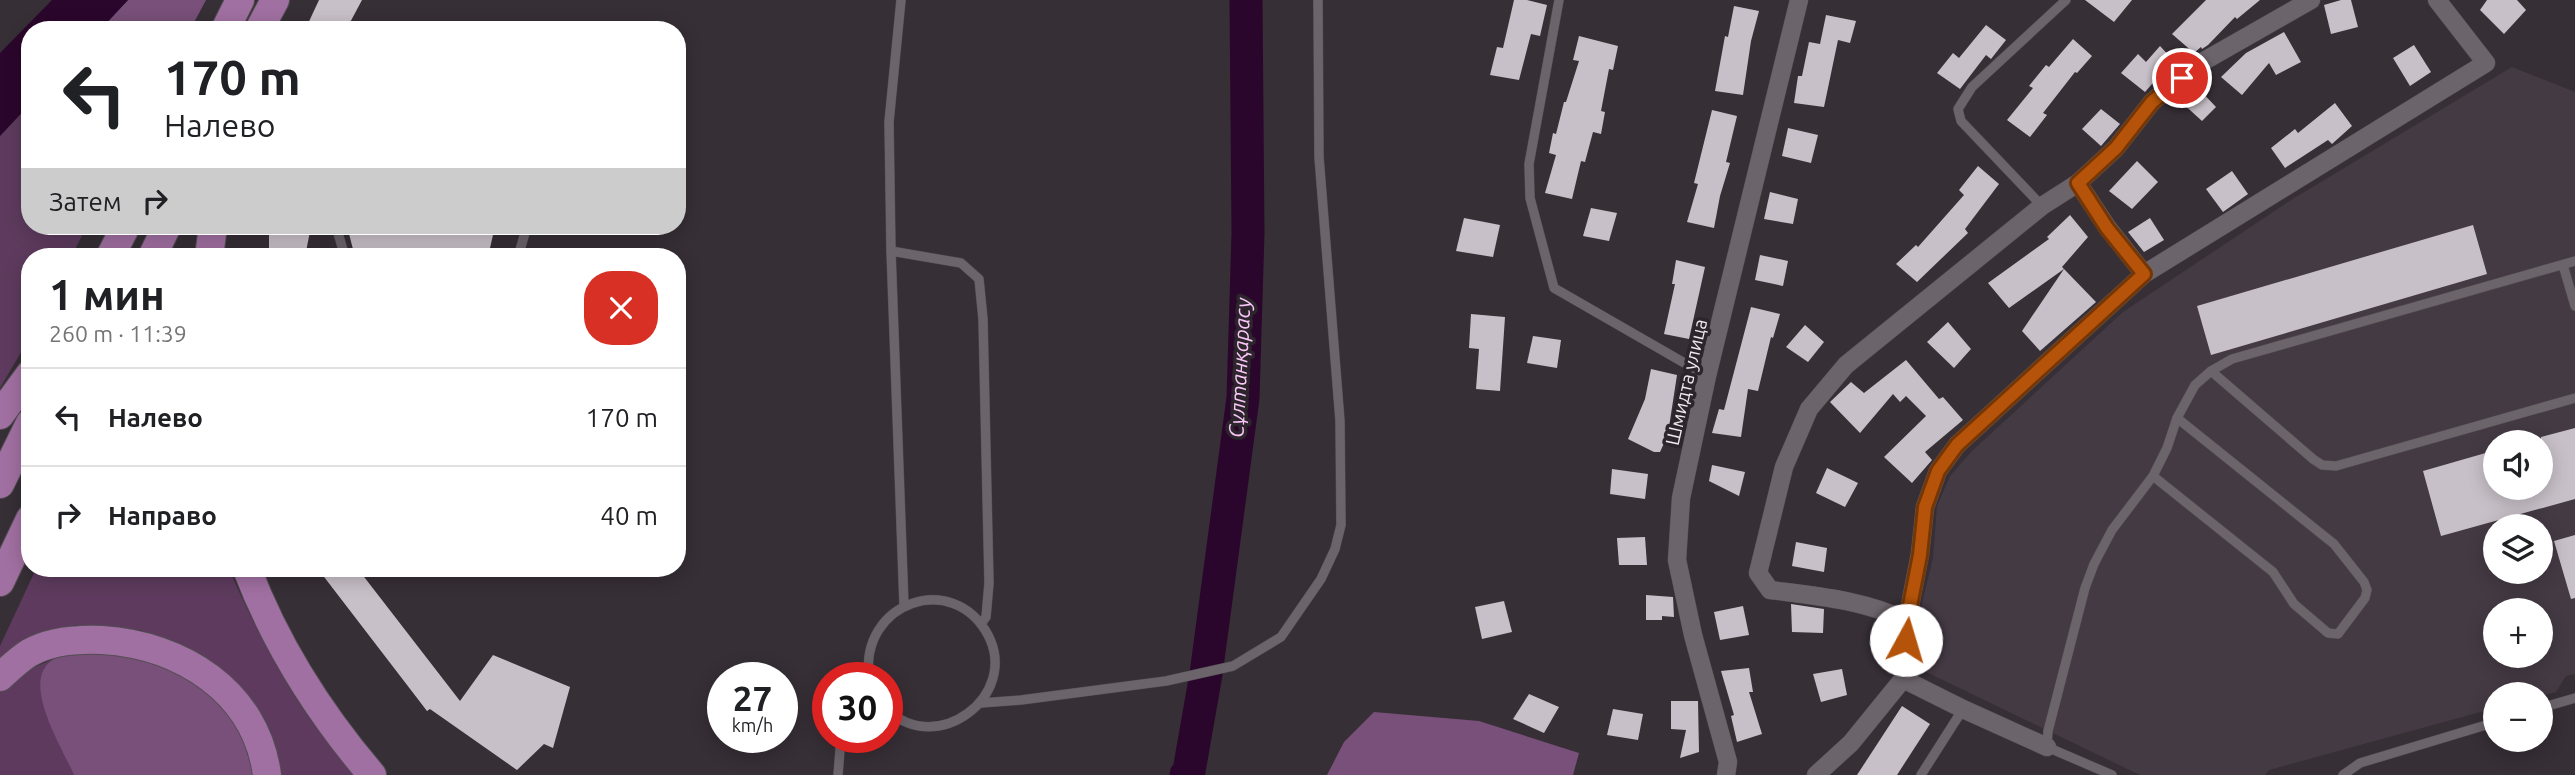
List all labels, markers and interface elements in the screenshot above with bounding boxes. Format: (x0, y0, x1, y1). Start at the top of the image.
pin (2152, 48, 2212, 108)
icon: left (49, 49, 140, 140)
text: 170 m (164, 49, 301, 104)
icon: arrive (2163, 59, 2201, 97)
text: Налево (164, 107, 276, 143)
icon: right (136, 182, 174, 220)
text: Затем (49, 187, 122, 216)
text: 1 мин (49, 271, 165, 318)
button: close (584, 271, 658, 345)
water label: Сұлтанқарасу (1223, 296, 1255, 439)
street label: Шмидта улица (1661, 317, 1711, 447)
text: 260 m · 11:39 (49, 321, 187, 346)
icon: left (49, 398, 87, 436)
text: Налево (108, 403, 203, 432)
text: 170 m (586, 403, 658, 432)
map controls (2483, 430, 2553, 752)
button: sound (2483, 430, 2553, 500)
icon: right (49, 496, 87, 534)
text: Направо (108, 501, 217, 530)
text: 40 m (600, 501, 658, 530)
button: layers (2483, 514, 2553, 584)
button: + (2483, 598, 2553, 668)
position arrow (1869, 603, 1943, 677)
speed limit sign: 30 (812, 662, 903, 753)
text: 27 (733, 678, 772, 718)
button: − (2483, 682, 2553, 752)
text: km/h (732, 715, 773, 735)

